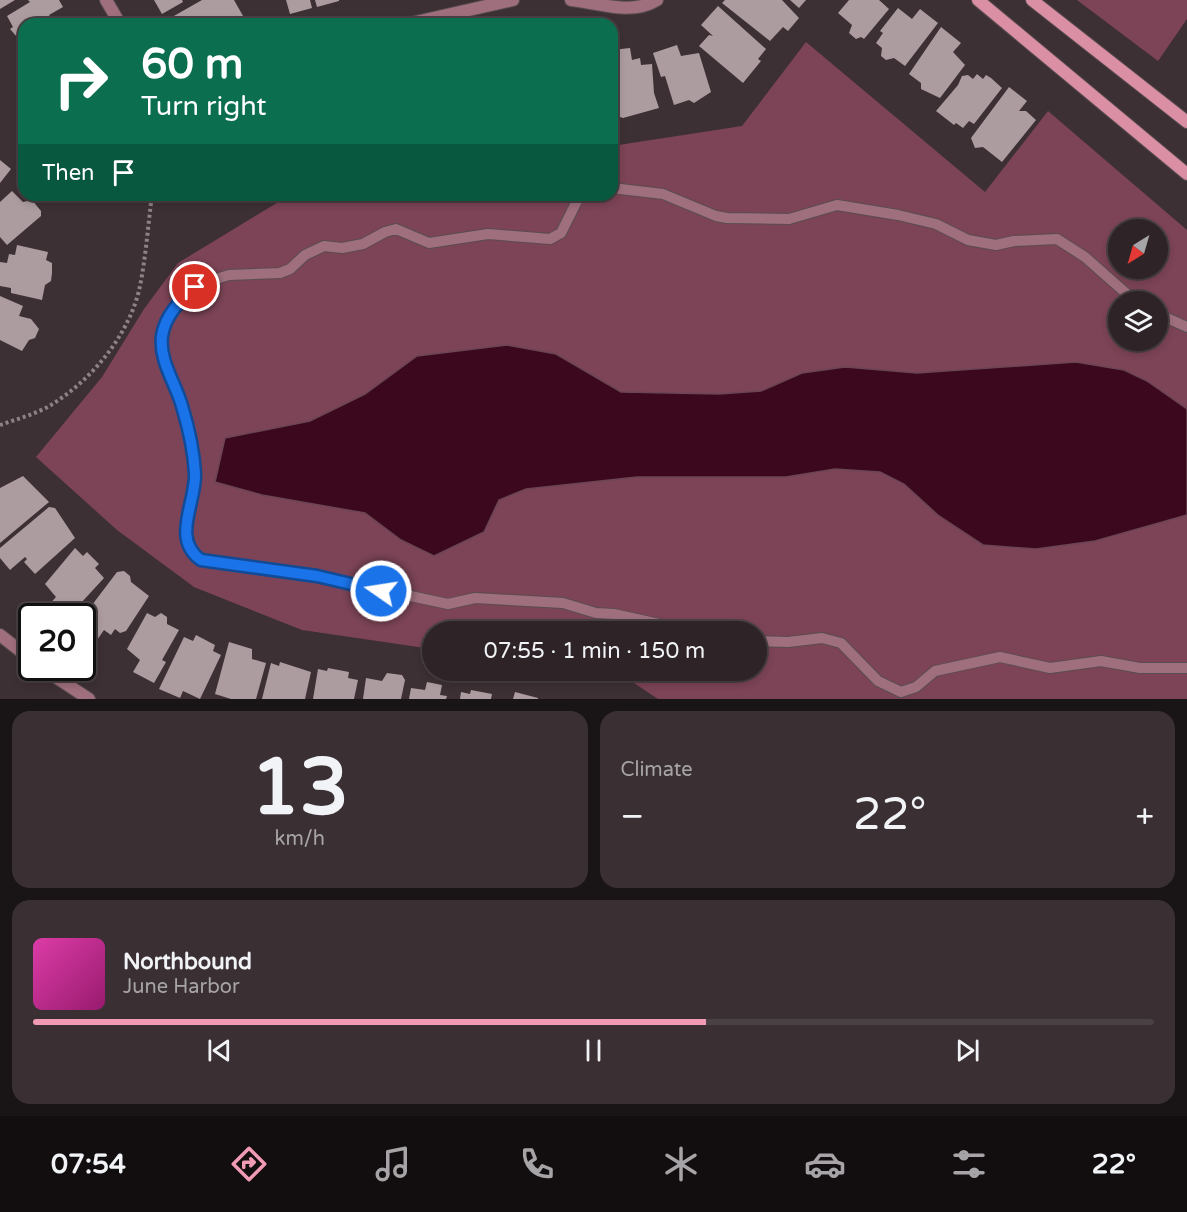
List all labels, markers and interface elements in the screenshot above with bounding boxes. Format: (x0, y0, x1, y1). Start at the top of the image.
text: 60 m (141, 39, 243, 90)
icon: right (42, 42, 120, 120)
text: Turn right (141, 90, 267, 123)
icon: arrive (107, 156, 140, 189)
text: Then (42, 160, 95, 186)
north arrow (1108, 219, 1168, 279)
map controls (1108, 219, 1168, 351)
pin (169, 261, 220, 312)
icon: arrive (178, 270, 211, 303)
button: layers (1108, 291, 1168, 351)
position arrow (349, 559, 413, 623)
speed limit sign: 20 (18, 603, 96, 681)
text: 07:55 · 1 min · 150 m (484, 638, 705, 664)
text: 13 (251, 741, 349, 835)
text: Climate (621, 758, 693, 782)
text: 22° (853, 788, 926, 842)
text: − (621, 797, 644, 836)
text: + (1135, 797, 1154, 836)
text: km/h (275, 827, 325, 851)
text: Northbound (123, 949, 252, 975)
text: June Harbor (123, 975, 240, 999)
icon: previous (203, 1034, 236, 1067)
icon: pause (577, 1034, 610, 1067)
icon: next (951, 1034, 984, 1067)
icon: directions (228, 1143, 270, 1185)
icon: music (372, 1143, 414, 1185)
icon: phone (516, 1143, 558, 1185)
icon: climate (660, 1143, 702, 1185)
icon: car (804, 1143, 846, 1185)
icon: filters (948, 1143, 990, 1185)
text: 07:54 (51, 1148, 126, 1181)
text: 22° (1092, 1148, 1136, 1181)

